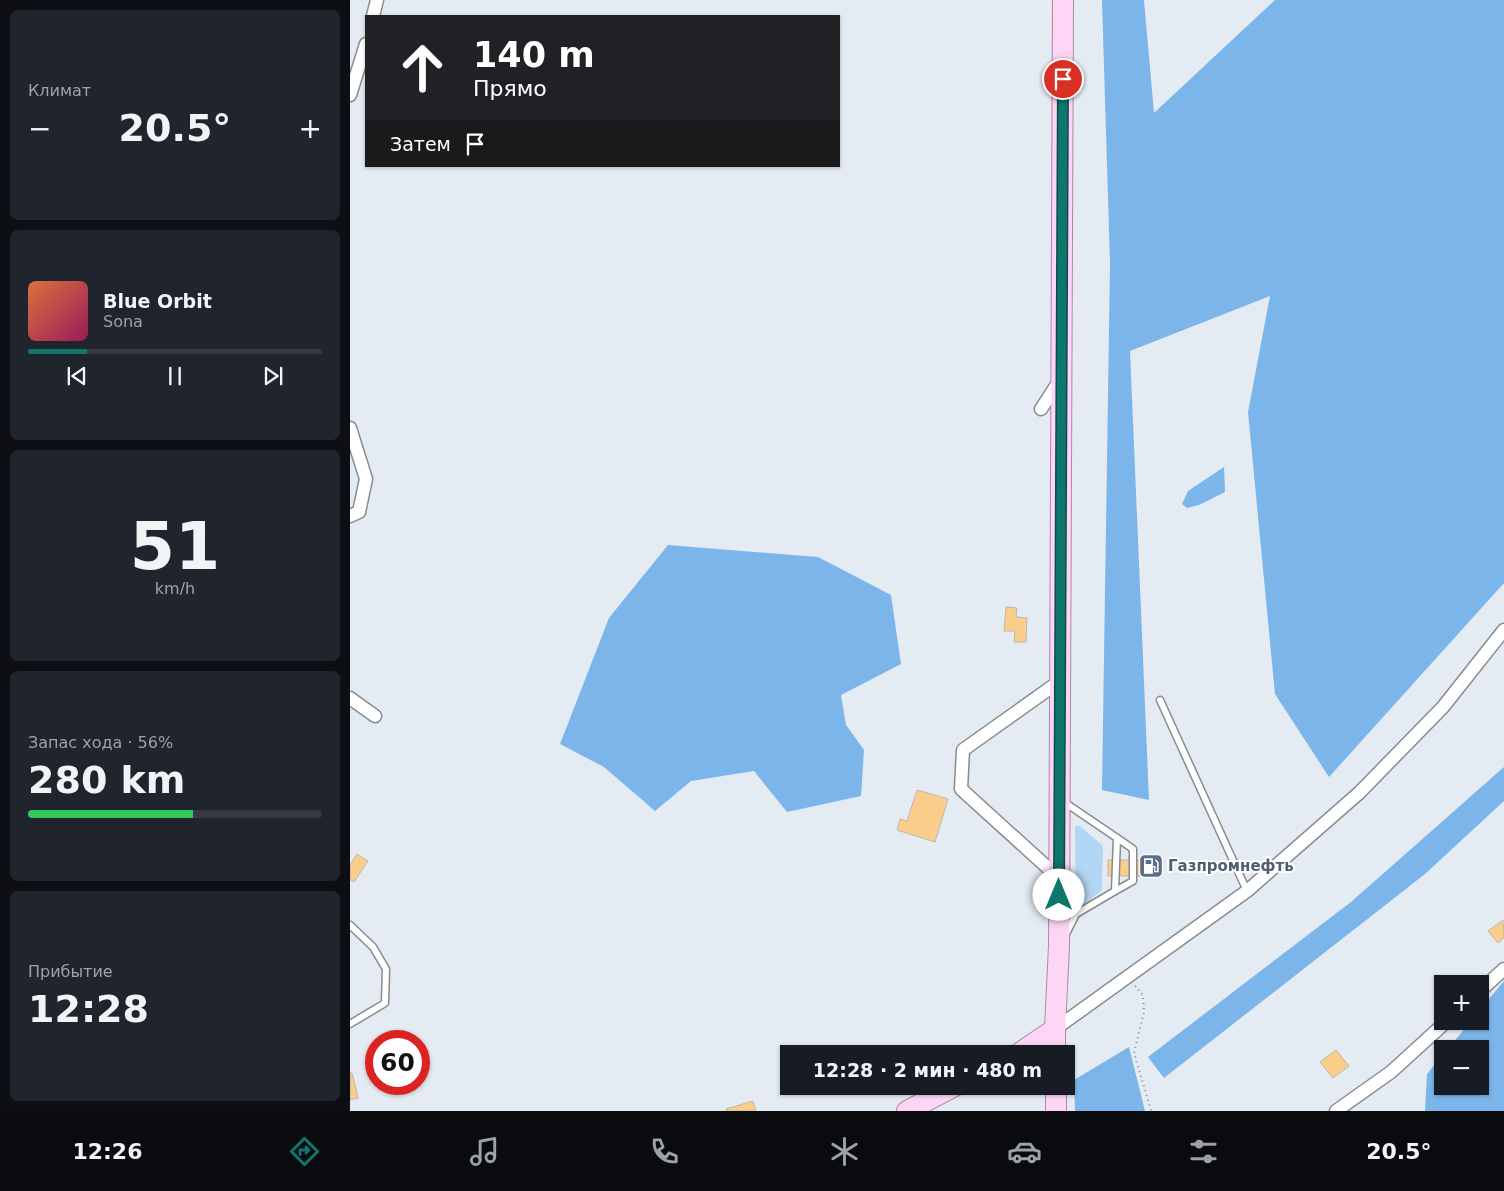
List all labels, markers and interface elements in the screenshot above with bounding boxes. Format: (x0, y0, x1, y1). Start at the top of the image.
icon: ahead (390, 35, 455, 100)
text: 140 m (473, 35, 595, 75)
pin (1042, 58, 1084, 100)
icon: arrive (1049, 65, 1077, 93)
text: Прямо (473, 76, 547, 101)
text: Климат (28, 81, 91, 100)
text: 20.5° (119, 106, 231, 150)
text: − (28, 112, 51, 145)
text: + (299, 112, 322, 145)
icon: arrive (461, 130, 489, 158)
text: Затем (390, 133, 451, 155)
text: Blue Orbit (103, 290, 212, 312)
text: Sona (103, 312, 143, 331)
icon: previous (63, 362, 91, 390)
icon: pause (161, 362, 189, 390)
icon: next (259, 362, 287, 390)
text: 51 (130, 509, 220, 584)
text: km/h (155, 579, 195, 598)
text: Запас хода · 56% (28, 733, 173, 752)
text: 280 km (28, 758, 185, 802)
fuel station icon: Газпромнефть (1138, 853, 1164, 879)
place label: Газпромнефть (1168, 857, 1294, 875)
position arrow (1032, 868, 1084, 920)
text: Прибытие (28, 962, 113, 981)
map controls (1434, 975, 1489, 1095)
button: + (1434, 975, 1489, 1030)
text: 12:28 (28, 987, 149, 1031)
speed limit sign: 60 (365, 1030, 430, 1095)
button: − (1434, 1040, 1489, 1095)
text: 12:28 · 2 мин · 480 m (813, 1059, 1042, 1081)
icon: directions (287, 1134, 322, 1169)
icon: music (467, 1134, 502, 1169)
icon: phone (647, 1134, 682, 1169)
icon: climate (827, 1134, 862, 1169)
icon: car (1007, 1134, 1042, 1169)
icon: filters (1186, 1134, 1221, 1169)
text: 12:26 (72, 1139, 142, 1164)
text: 20.5° (1366, 1139, 1432, 1164)

